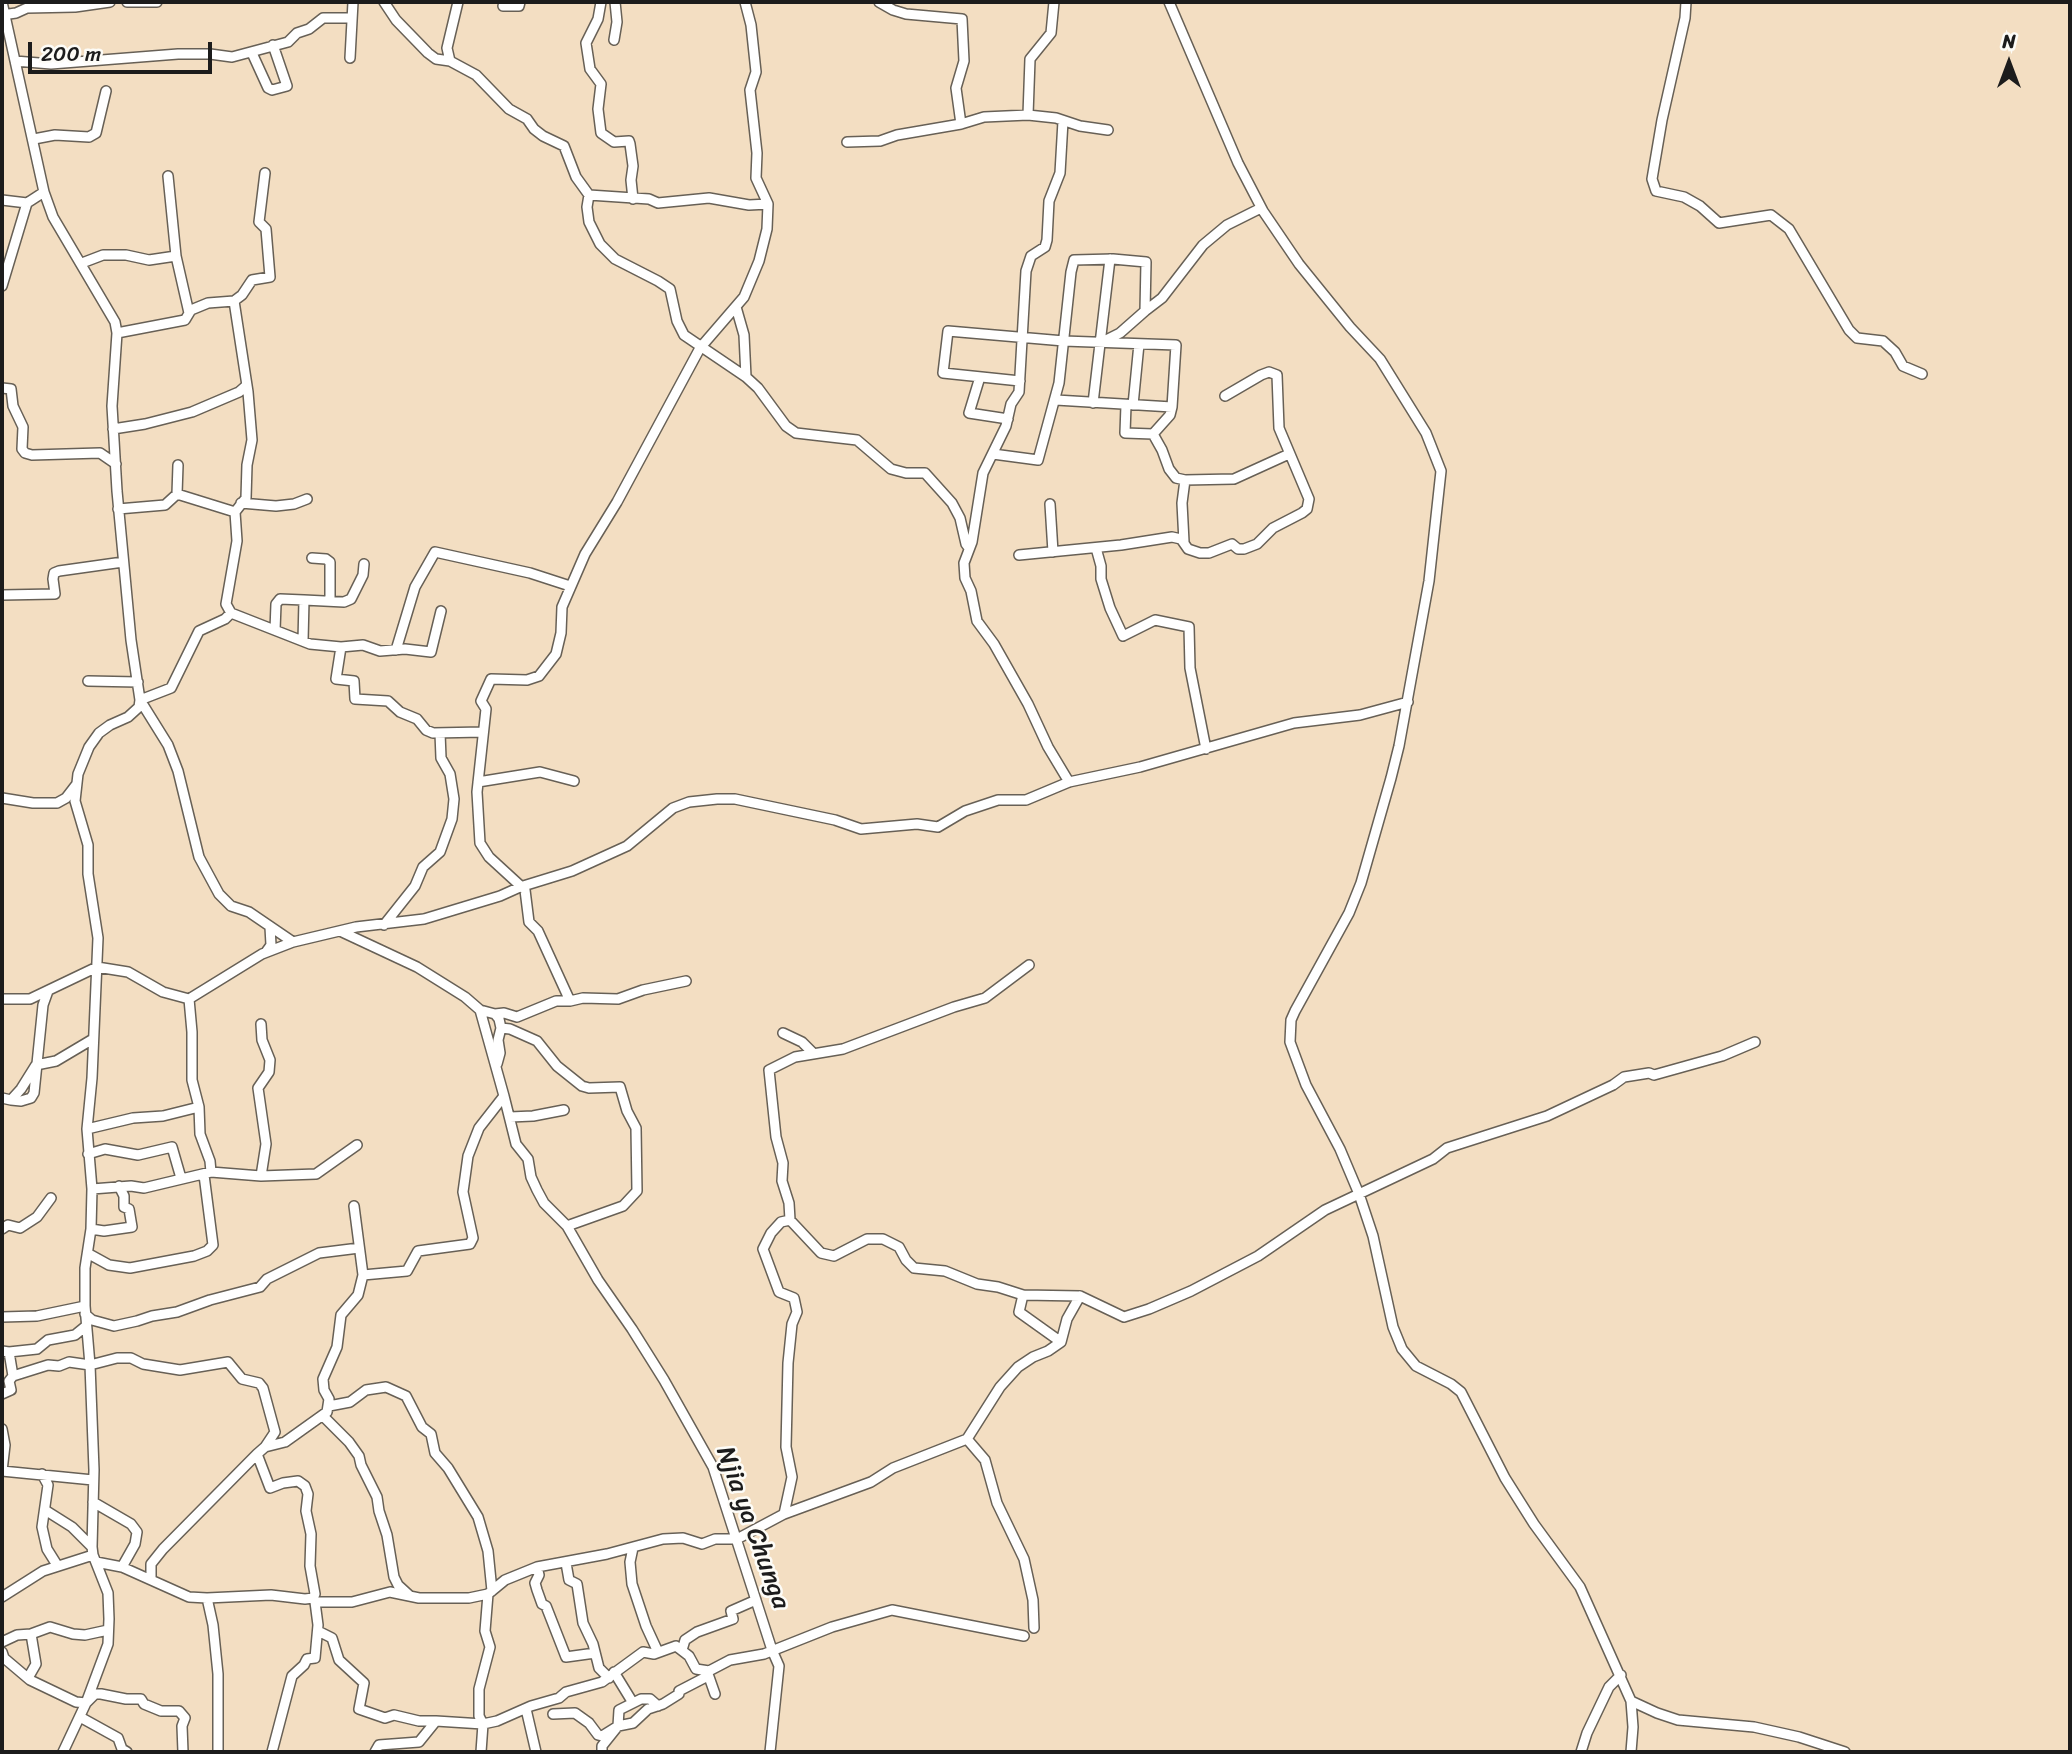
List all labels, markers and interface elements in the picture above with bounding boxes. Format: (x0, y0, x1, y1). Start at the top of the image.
text: N (2002, 25, 2016, 58)
scale bar (32, 28, 215, 72)
north arrow (1974, 28, 2044, 98)
text: 200 m (41, 35, 101, 73)
street label: Njia ya Chunga (708, 1442, 796, 1614)

